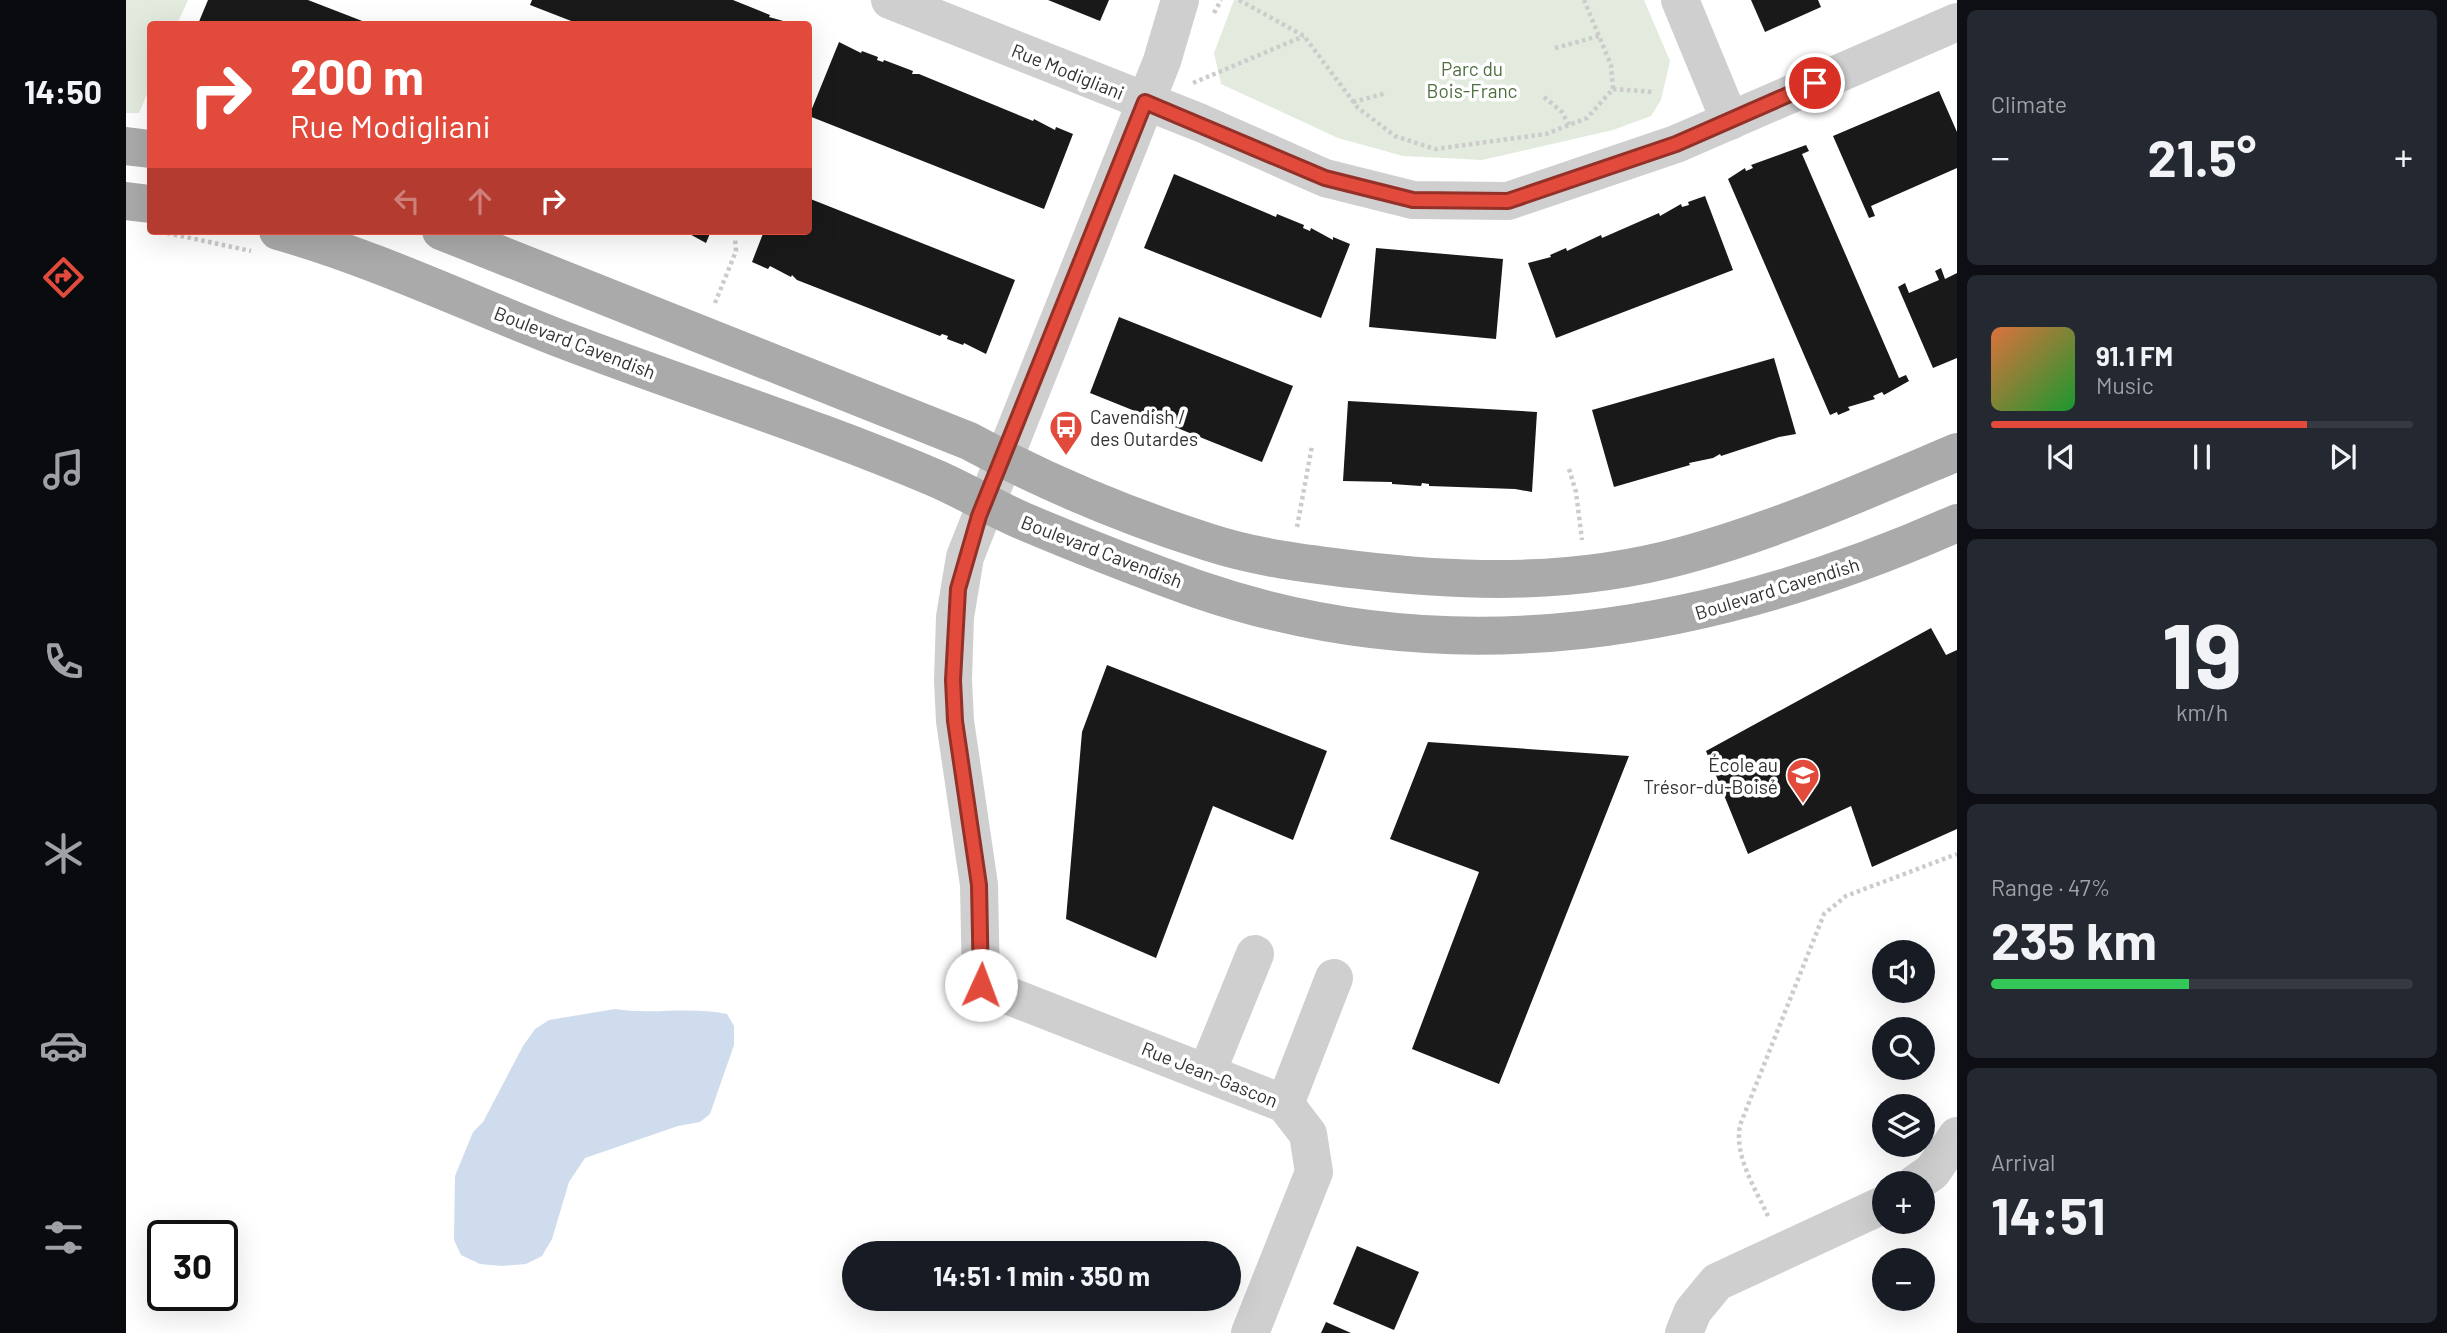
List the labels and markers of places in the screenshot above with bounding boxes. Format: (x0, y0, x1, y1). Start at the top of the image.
pin (1785, 53, 1845, 113)
place label: Cavendish / des Outardes (1090, 405, 1198, 450)
bus stop icon: Cavendish / des Outardes (1047, 408, 1085, 457)
place label: École au Trésor-du-Boisé (1643, 753, 1778, 798)
school or university icon: École au Trésor-du-Boisé (1784, 756, 1822, 805)

